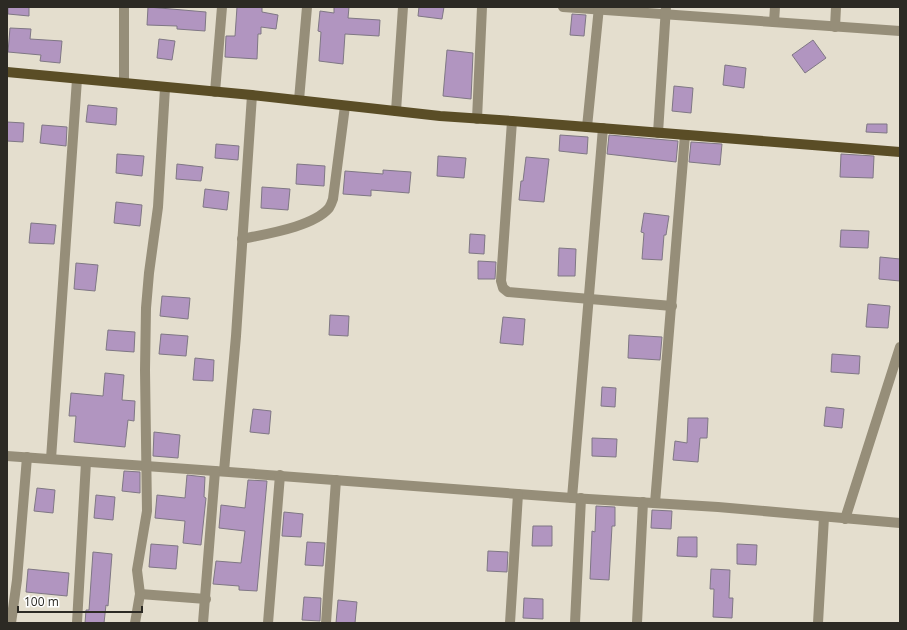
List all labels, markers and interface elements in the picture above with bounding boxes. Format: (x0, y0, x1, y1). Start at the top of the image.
scale bar (18, 588, 142, 614)
text: 100 m (24, 593, 59, 610)

